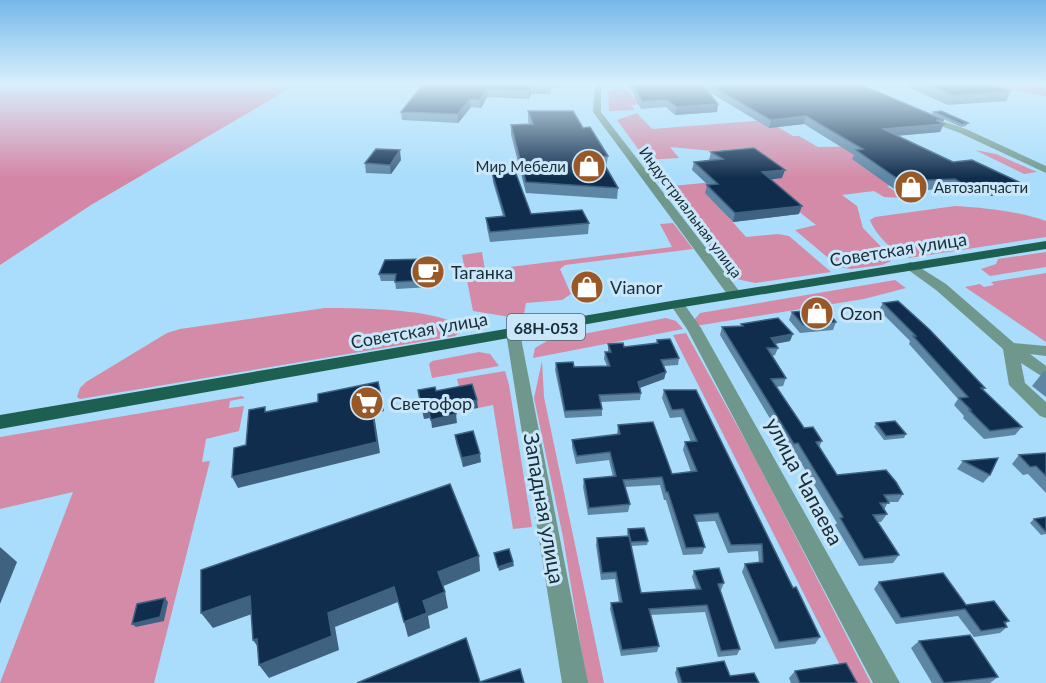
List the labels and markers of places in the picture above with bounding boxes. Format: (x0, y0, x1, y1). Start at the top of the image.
shop icon: Мир Мебели (571, 148, 607, 184)
place label: Мир Мебели (476, 157, 566, 175)
shop icon: Автозапчасти (893, 169, 929, 205)
place label: Автозапчасти (934, 178, 1028, 196)
cafe icon: Таганка (410, 254, 446, 290)
place label: Таганка (451, 261, 513, 283)
shop icon: Vianor (569, 269, 605, 305)
place label: Vianor (610, 276, 663, 298)
shop icon: Ozon (799, 295, 835, 331)
place label: Ozon (840, 302, 882, 324)
supermarket icon: Светофор (349, 385, 385, 421)
place label: Светофор (390, 392, 472, 414)

